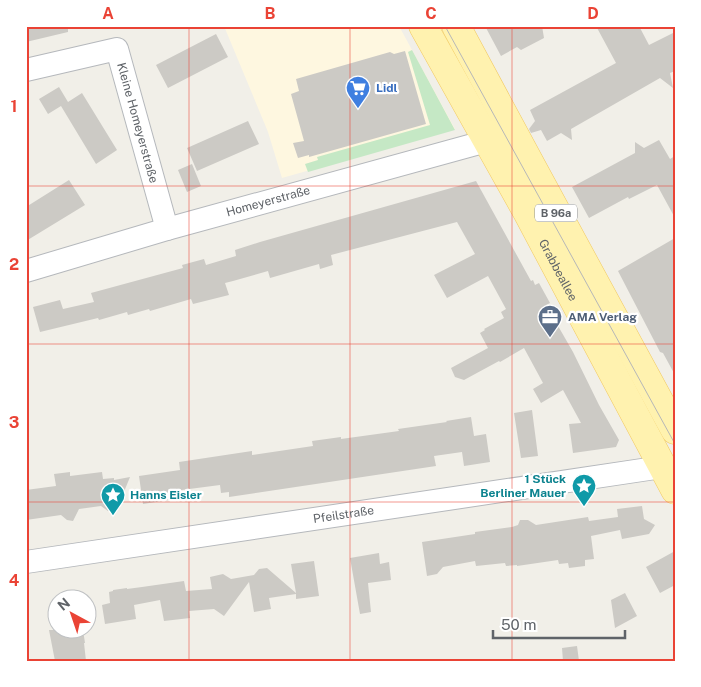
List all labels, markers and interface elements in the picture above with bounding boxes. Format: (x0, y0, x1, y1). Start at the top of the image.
text: A (102, 4, 114, 23)
text: B (265, 4, 276, 23)
text: C (425, 4, 437, 23)
text: D (587, 4, 599, 23)
street label: Kleine Homeyerstraße (114, 61, 161, 185)
supermarket icon: Lidl (345, 75, 371, 109)
place label: Lidl (376, 81, 397, 95)
text: 1 (11, 97, 17, 116)
street label: Homeyerstraße (225, 183, 312, 219)
road number: B 96a (535, 204, 577, 222)
street label: Grabbeallee (536, 237, 580, 304)
text: 2 (9, 255, 19, 274)
office icon: AMA Verlag (537, 304, 563, 338)
place label: AMA Verlag (568, 310, 637, 324)
text: 3 (9, 413, 19, 432)
place label: 1 Stück Berliner Mauer (480, 472, 566, 500)
place icon: 1 Stück Berliner Mauer (571, 473, 597, 507)
place icon: Hanns Eisler (100, 482, 126, 516)
place label: Hanns Eisler (130, 488, 202, 502)
street label: Pfeilstraße (312, 503, 375, 526)
text: 4 (9, 571, 20, 590)
north arrow (48, 590, 98, 640)
text: N (54, 594, 73, 614)
scale bar (493, 607, 626, 639)
text: 50 m (501, 616, 536, 633)

